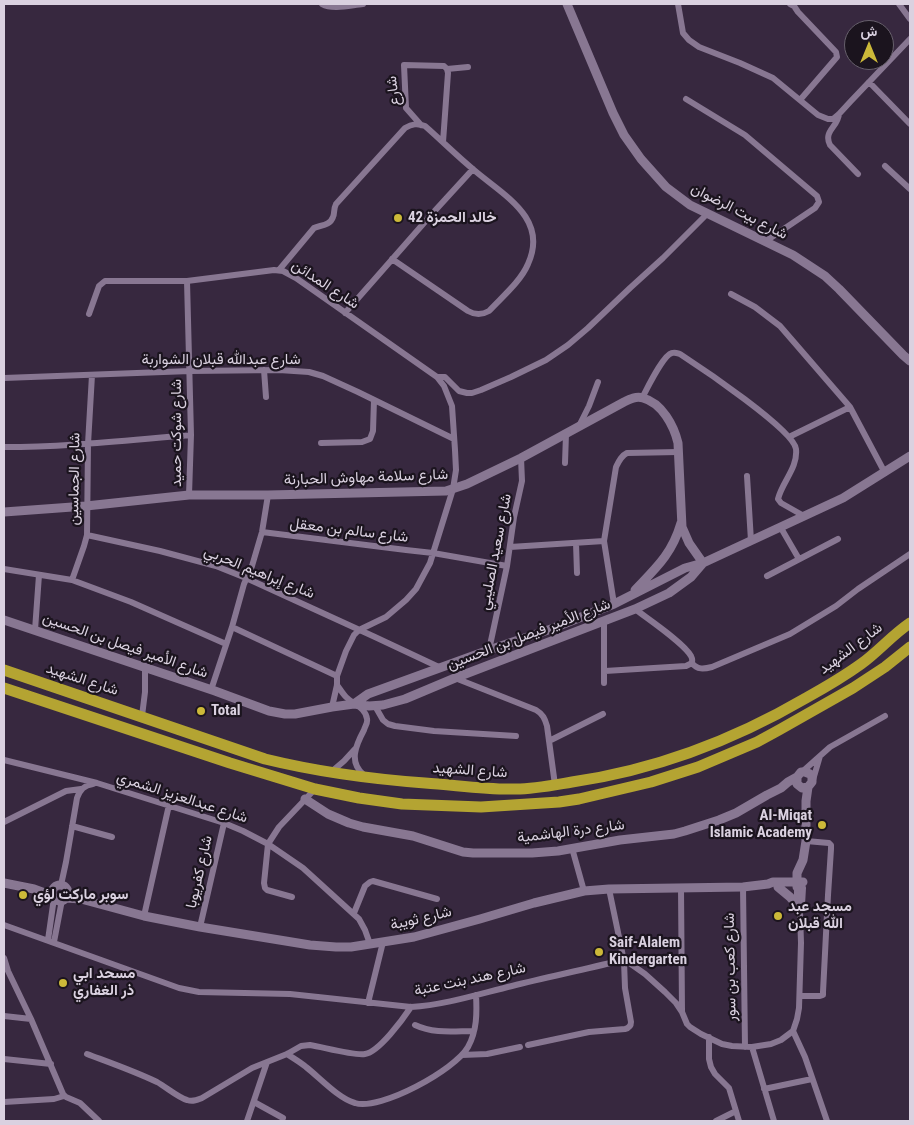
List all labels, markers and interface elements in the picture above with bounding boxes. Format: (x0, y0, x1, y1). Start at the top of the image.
north arrow (844, 20, 894, 70)
text: ش (861, 23, 877, 39)
street label: شارع (383, 75, 405, 107)
street label: شارع بيت الرضوان (688, 180, 790, 244)
place label: خالد الحمزة 42 (408, 209, 496, 227)
marker: خالد الحمزة 42 (392, 212, 404, 224)
street label: شارع المدائن (288, 257, 362, 313)
street label: شارع عبدالله قبلان الشواربة (141, 351, 301, 369)
street label: شارع شوكت حميد (168, 379, 186, 487)
street label: شارع الجماسين (65, 432, 85, 526)
street label: شارع سلامة مهاوش الحبارنة (284, 466, 448, 490)
street label: شارع سعيد الصليبي (476, 492, 516, 612)
street label: شارع سالم بن معقل (289, 515, 409, 547)
street label: شارع إبراهيم الحربي (201, 543, 317, 603)
street label: شارع الأمير فيصل بن الحسين (445, 595, 613, 675)
street label: شارع الأمير فيصل بن الحسين (40, 609, 210, 683)
street label: شارع الشهيد (816, 619, 886, 679)
street label: شارع الشهيد (44, 660, 120, 700)
place label: Total (211, 702, 241, 720)
marker: Total (195, 705, 207, 717)
street label: شارع الشهيد (432, 759, 508, 783)
street label: شارع عبدالعزيز الشمري (114, 768, 250, 828)
place label: Al-Miqat Islamic Academy (710, 807, 812, 842)
street label: شارع درة الهاشمية (516, 816, 626, 848)
marker: Al-Miqat Islamic Academy (816, 819, 828, 831)
street label: شارع كفريوبا (183, 834, 217, 910)
place label: سوبر ماركت لؤي (33, 886, 129, 904)
marker: سوبر ماركت لؤي (17, 889, 29, 901)
place label: مسجد عبد الله قبلان (788, 898, 852, 933)
street label: شارع ثويبة (389, 903, 453, 935)
marker: مسجد عبد الله قبلان (772, 910, 784, 922)
street label: شارع كعب بن سور (721, 913, 741, 1021)
place label: Saif-Alalem Kindergarten (609, 934, 687, 969)
marker: Saif-Alalem Kindergarten (593, 946, 605, 958)
street label: شارع هند بنت عتبة (413, 959, 527, 1001)
place label: مسحد ابي ذر الغفاري (73, 965, 135, 1000)
marker: مسحد ابي ذر الغفاري (57, 977, 69, 989)

